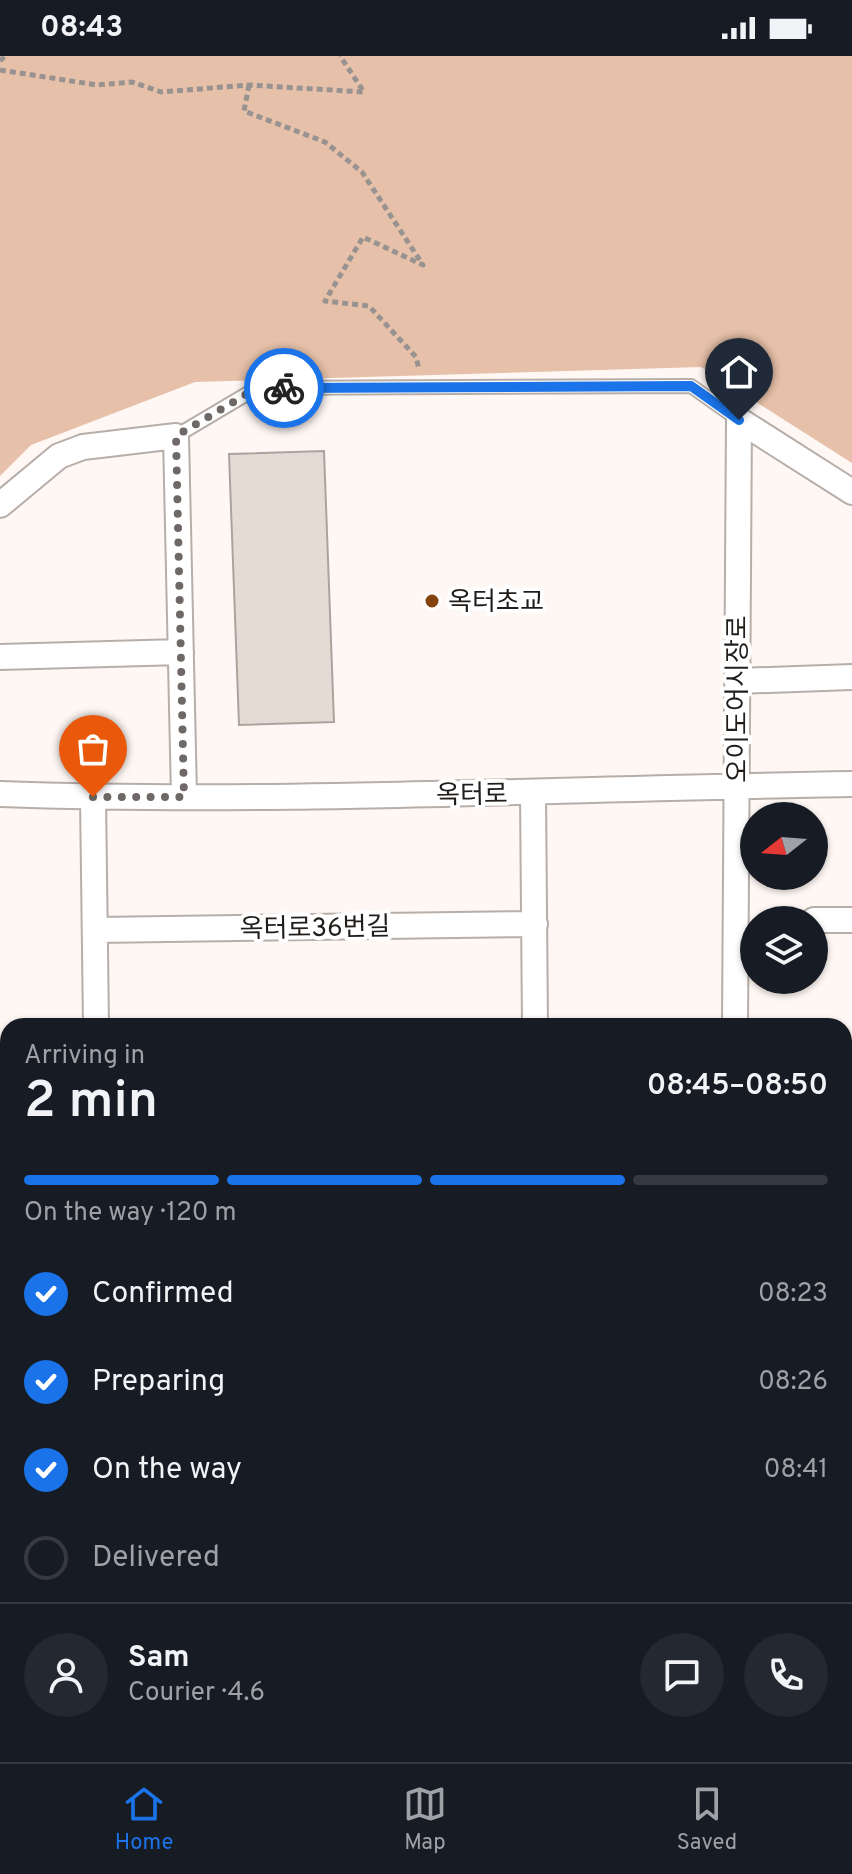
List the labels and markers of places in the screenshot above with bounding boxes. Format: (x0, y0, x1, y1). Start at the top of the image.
pin (705, 338, 773, 420)
place label: 옥터초교 (448, 587, 544, 620)
marker: 옥터초교 (423, 592, 441, 610)
pin (59, 715, 127, 797)

